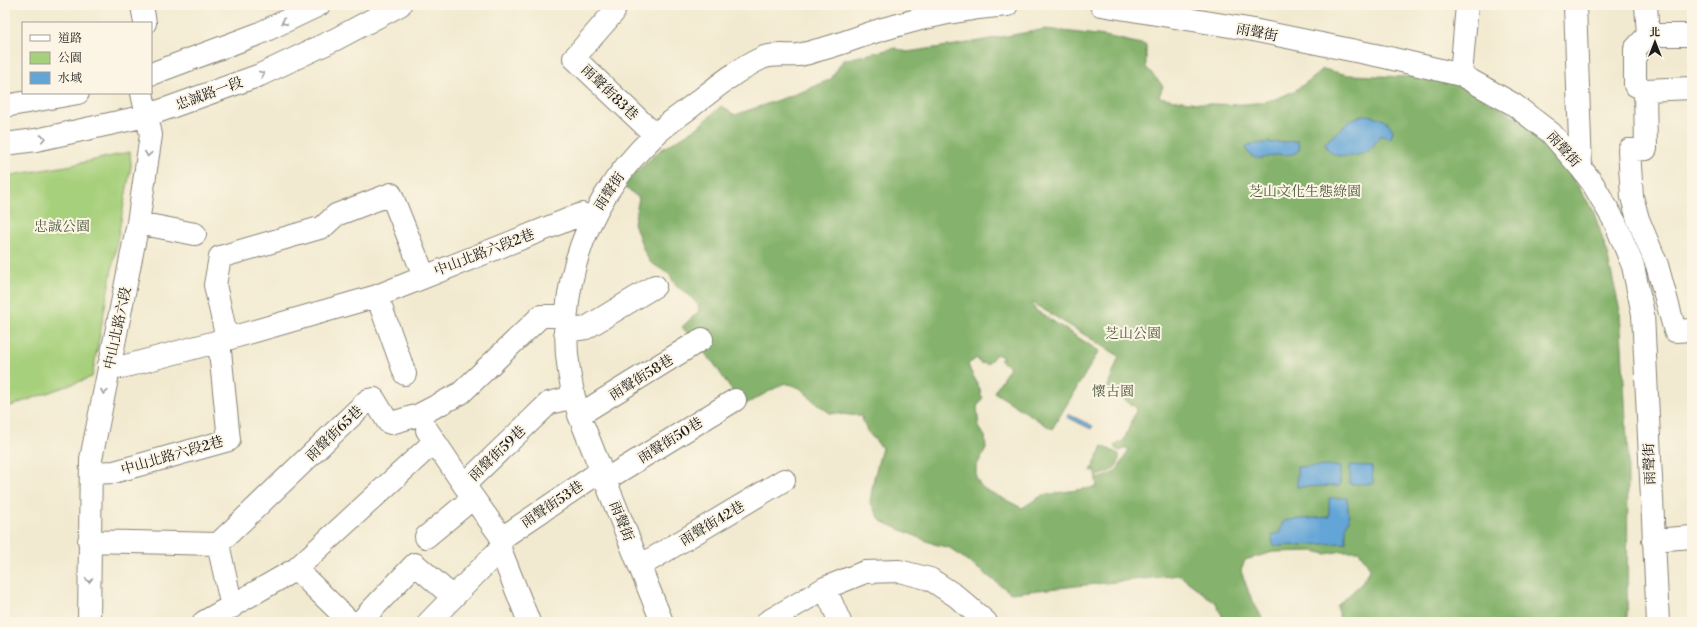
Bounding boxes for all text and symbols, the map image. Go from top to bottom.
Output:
one-way arrow [280,17,288,25]
street label: 雨聲街 [1234,20,1279,46]
legend [22,22,152,94]
north arrow [1635,22,1675,62]
text: 北 [1650,26,1661,40]
text: 道路 [58,31,82,46]
text: 公園 [58,51,82,66]
street label: 雨聲街83巷 [577,61,642,124]
one-way arrow [258,70,265,78]
text: 水域 [58,71,82,86]
street label: 忠誠路一段 [173,74,245,114]
street label: 雨聲街 [1543,128,1584,171]
one-way arrow [40,135,47,143]
one-way arrow [144,151,153,157]
street label: 雨聲街 [591,169,629,214]
park label: 芝山文化生態綠園 [1249,183,1361,201]
park label: 忠誠公園 [34,218,90,236]
street label: 中山北路六段2巷 [432,226,537,280]
street label: 中山北路六段 [100,285,136,371]
park label: 芝山公園 [1105,325,1161,343]
street label: 雨聲街58巷 [606,351,677,405]
park label: 懷古園 [1092,383,1134,401]
one-way arrow [100,389,109,395]
street label: 雨聲街65巷 [302,402,367,465]
street label: 雨聲街50巷 [635,414,706,468]
street label: 雨聲街59巷 [465,422,530,485]
street label: 中山北路六段2巷 [119,433,226,479]
street label: 雨聲街 [1640,443,1660,485]
street label: 雨聲街53巷 [518,477,587,532]
street label: 雨聲街42巷 [677,498,748,550]
street label: 雨聲街 [605,499,637,544]
one-way arrow [85,577,93,583]

